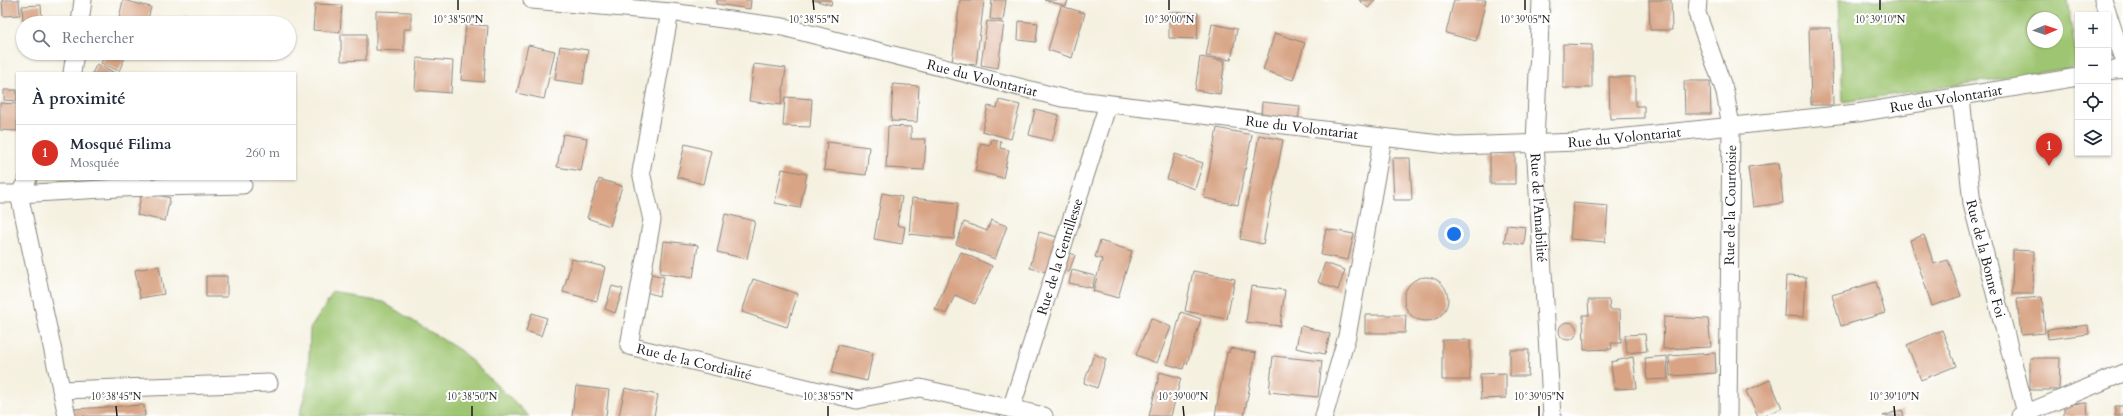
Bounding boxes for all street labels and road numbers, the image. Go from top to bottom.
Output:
street label: Rue du Volontariat [925,55,1040,101]
street label: Rue du Volontariat [1889,80,2004,118]
street label: Rue du Volontariat [1244,111,1360,144]
street label: Rue du Volontariat [1568,122,1682,152]
street label: Rue de la Courtoisie [1720,145,1741,265]
street label: Rue de l'Amabilité [1526,153,1551,263]
street label: Rue de la Gentillesse [1033,196,1087,317]
street label: Rue de la Bonne Foi [1961,198,2010,320]
street label: Rue de la Cordialité [635,339,754,385]

